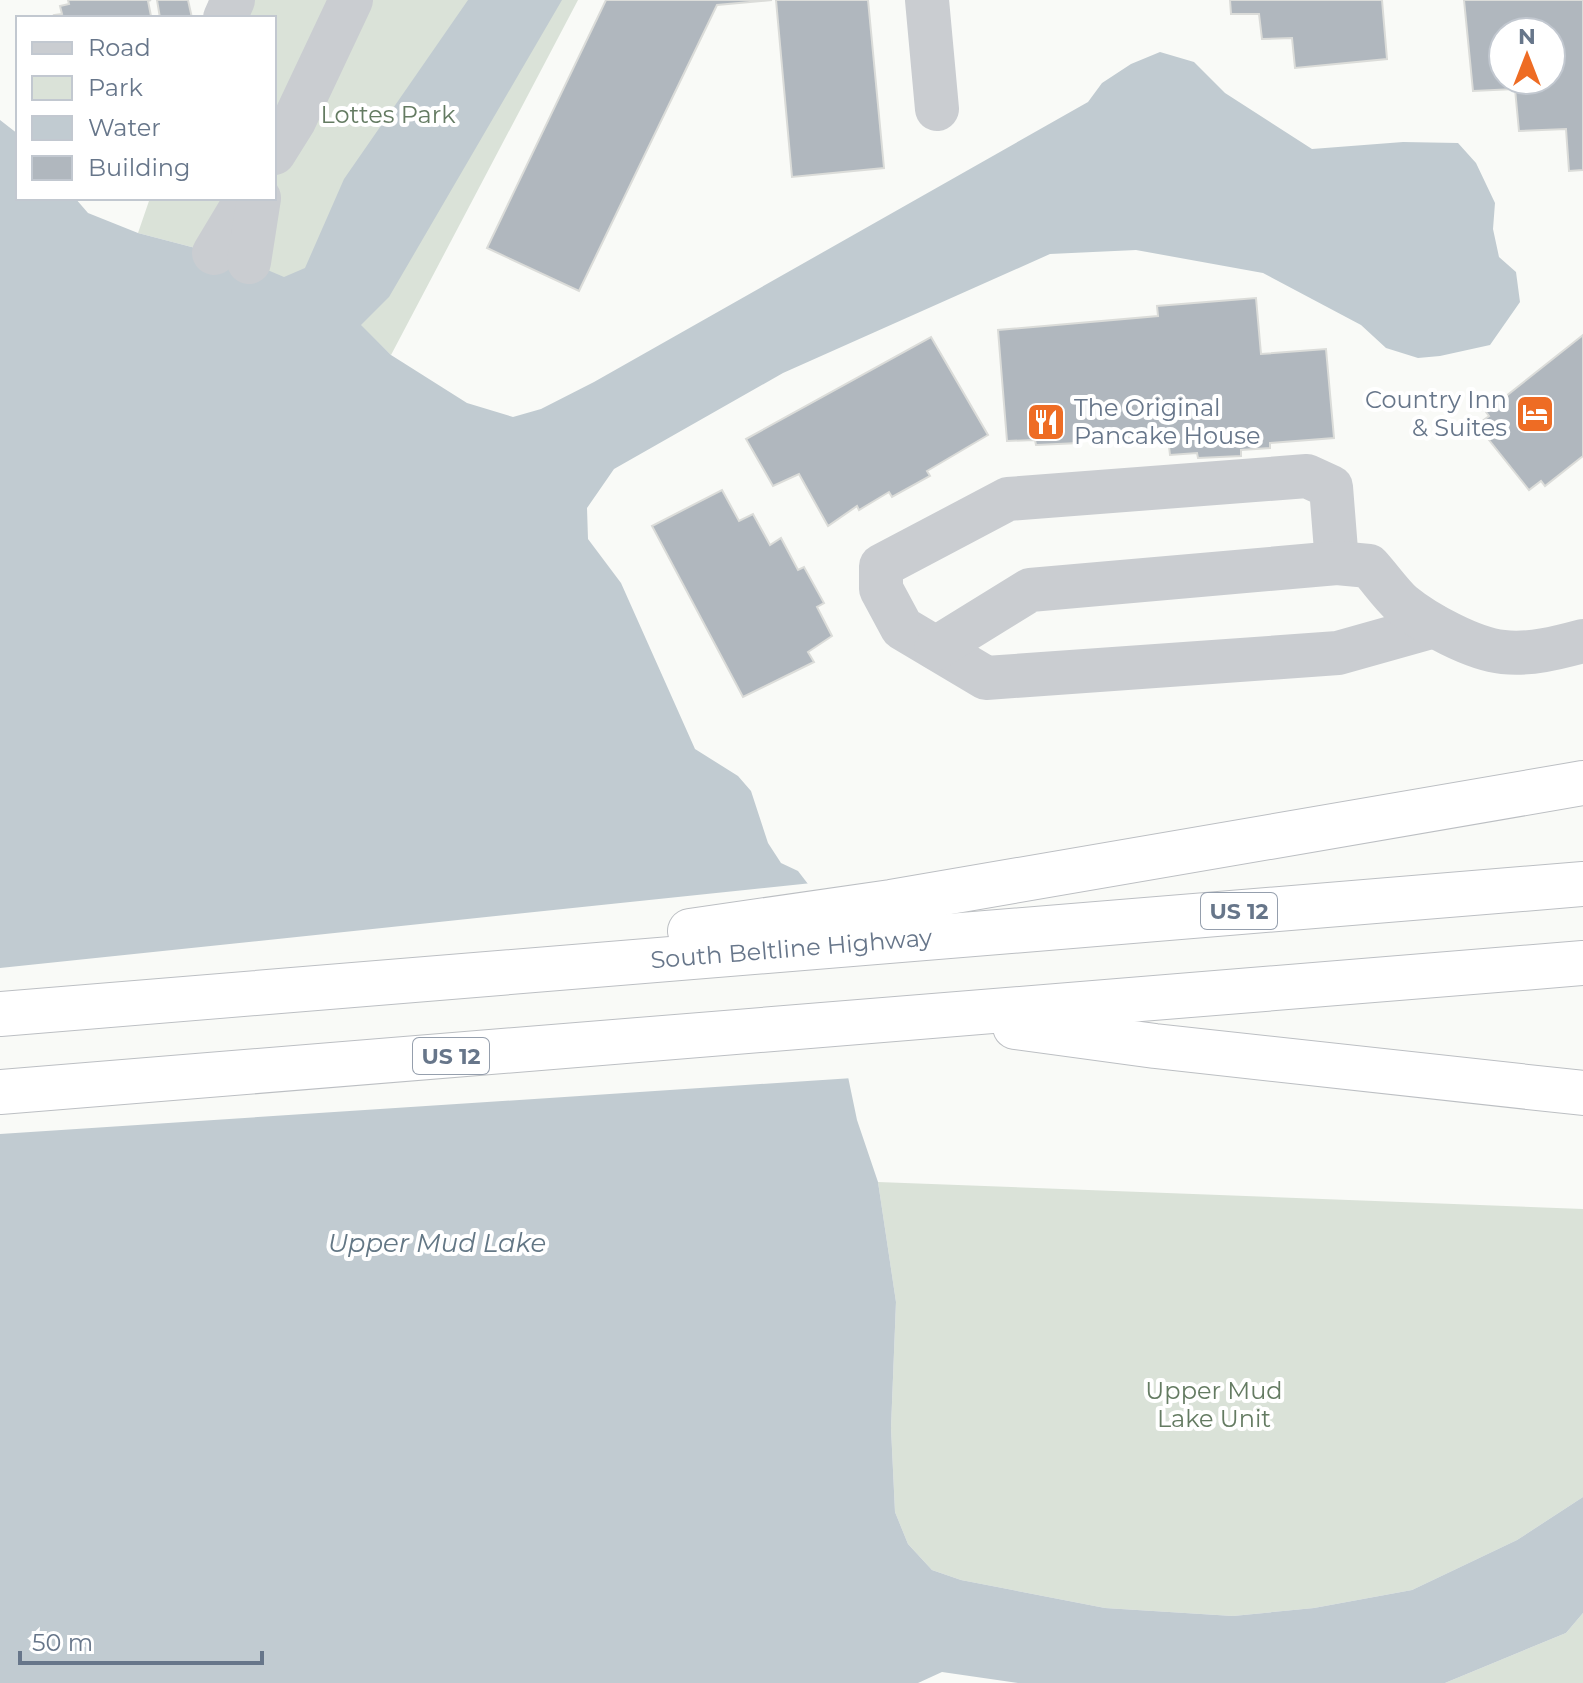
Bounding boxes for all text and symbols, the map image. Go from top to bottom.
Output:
legend [16,16,276,200]
north arrow [1487,16,1567,96]
text: N [1518,23,1536,50]
text: Road [88,33,151,62]
text: Park [88,73,143,102]
park label: Lottes Park [320,100,456,129]
text: Water [88,113,161,142]
text: Building [88,153,191,182]
place label: Country Inn & Suites [1365,385,1507,442]
place label: The Original Pancake House [1074,393,1260,450]
hotel icon: Country Inn & Suites [1514,393,1556,435]
restaurant icon: The Original Pancake House [1025,401,1067,443]
road number: US 12 [1201,893,1277,929]
street label: South Beltline Highway [649,922,933,975]
road number: US 12 [413,1038,489,1074]
water label: Upper Mud Lake [328,1227,546,1259]
park label: Upper Mud Lake Unit [1145,1376,1283,1433]
scale bar [20,1615,262,1665]
text: 50 m [32,1628,93,1657]

